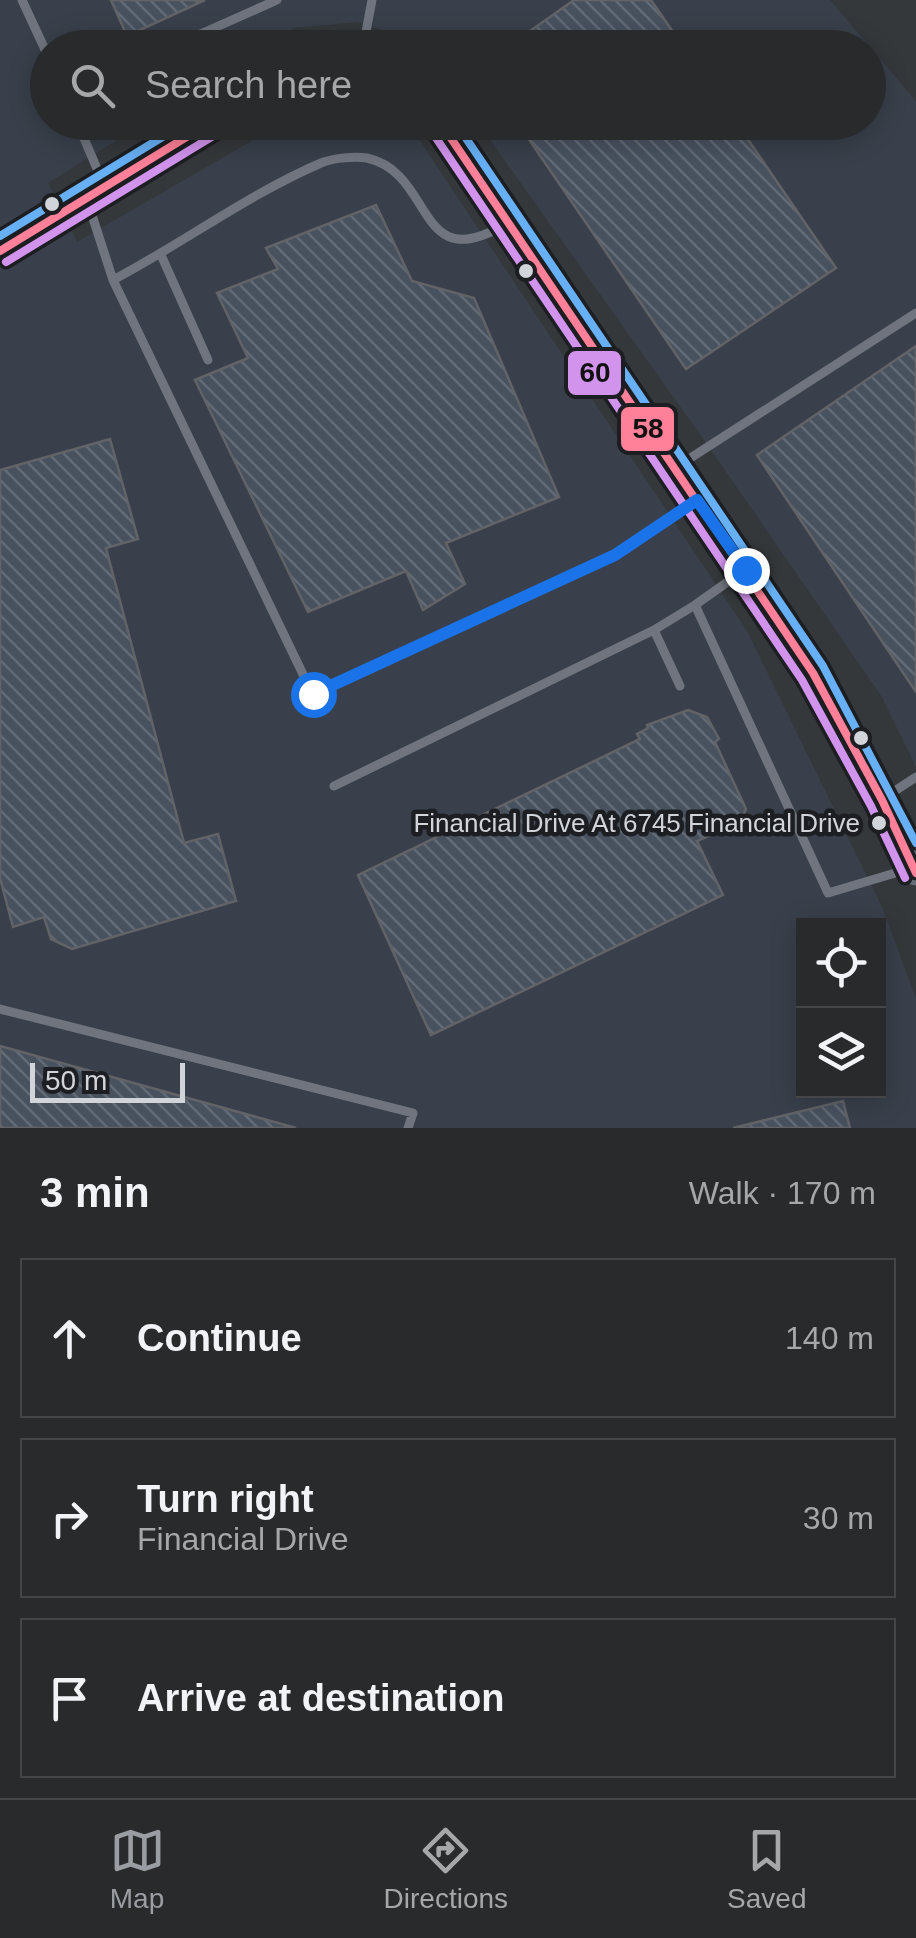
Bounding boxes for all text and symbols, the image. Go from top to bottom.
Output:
search box [30,30,886,140]
icon: search [65,58,120,113]
text: Search here [145,64,352,106]
unlabelled marker [42,194,62,214]
unlabelled marker [516,261,536,281]
line badge: 60 [566,349,623,397]
text: 60 [579,357,611,388]
line badge: 58 [619,405,676,453]
text: 58 [632,413,664,444]
route end [724,548,770,594]
route start [291,672,337,718]
unlabelled marker [851,728,871,748]
place label: Financial Drive At 6745 Financial Drive [413,808,860,838]
marker: Financial Drive At 6745 Financial Drive [869,813,889,833]
map controls [796,918,886,1098]
button: locate [796,918,886,1008]
button: layers [796,1008,886,1098]
scale bar [30,1058,185,1102]
text: 50 m [45,1065,107,1096]
text: 3 min [40,1169,150,1216]
text: Walk · 170 m [689,1175,876,1211]
icon: ahead [42,1311,97,1366]
text: Continue [137,1317,302,1359]
text: 140 m [785,1320,874,1356]
text: Turn right [137,1478,314,1520]
icon: right [42,1491,97,1546]
text: 30 m [803,1500,874,1536]
text: Financial Drive [137,1521,349,1557]
icon: arrive [42,1671,97,1726]
text: Arrive at destination [137,1677,504,1719]
tab: Map [110,1823,165,1915]
tab: Directions [384,1823,508,1915]
tab: Saved [727,1823,806,1915]

